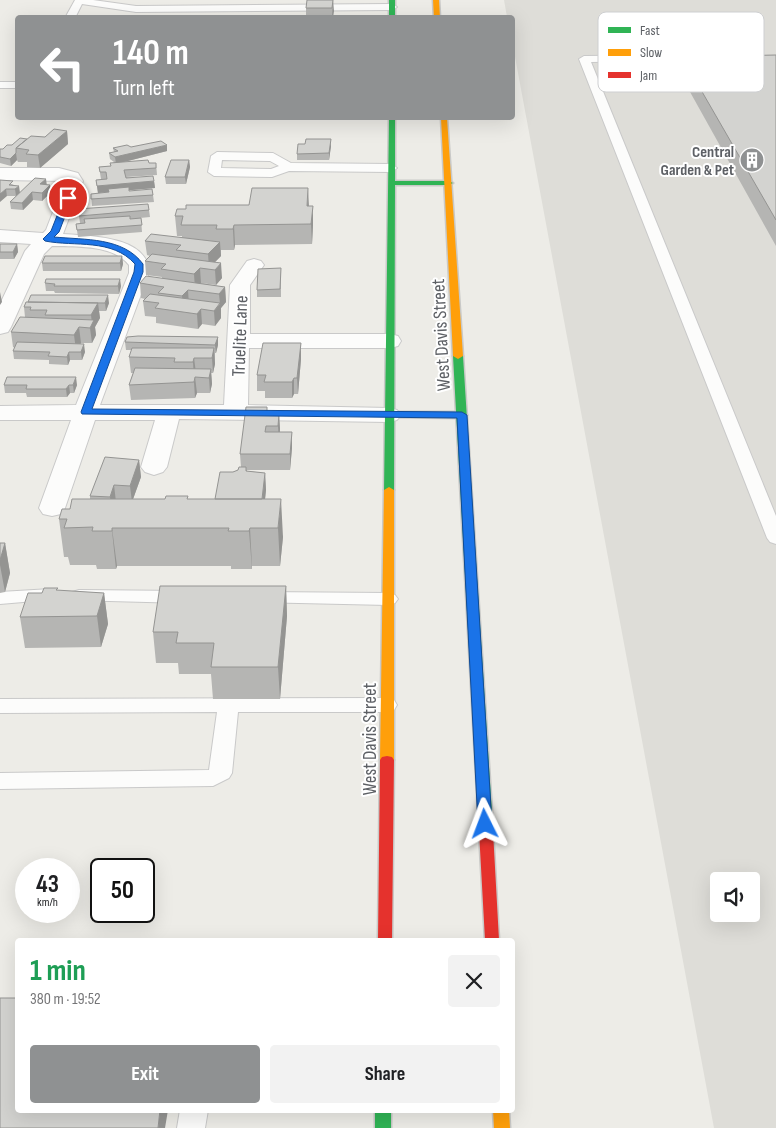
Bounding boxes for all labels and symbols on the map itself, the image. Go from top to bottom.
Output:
legend [598,12,764,92]
text: Fast [640,22,660,39]
text: Slow [640,44,662,61]
text: Jam [639,67,657,84]
place label: Central Garden & Pet [661,143,734,180]
building icon: Central Garden & Pet [739,147,765,173]
pin [47,177,89,219]
street label: West Davis Street [427,278,456,392]
street label: Truelite Lane [228,295,253,377]
street label: West Davis Street [359,683,382,795]
position arrow [458,797,510,849]
speed limit sign: 50 [90,858,155,923]

